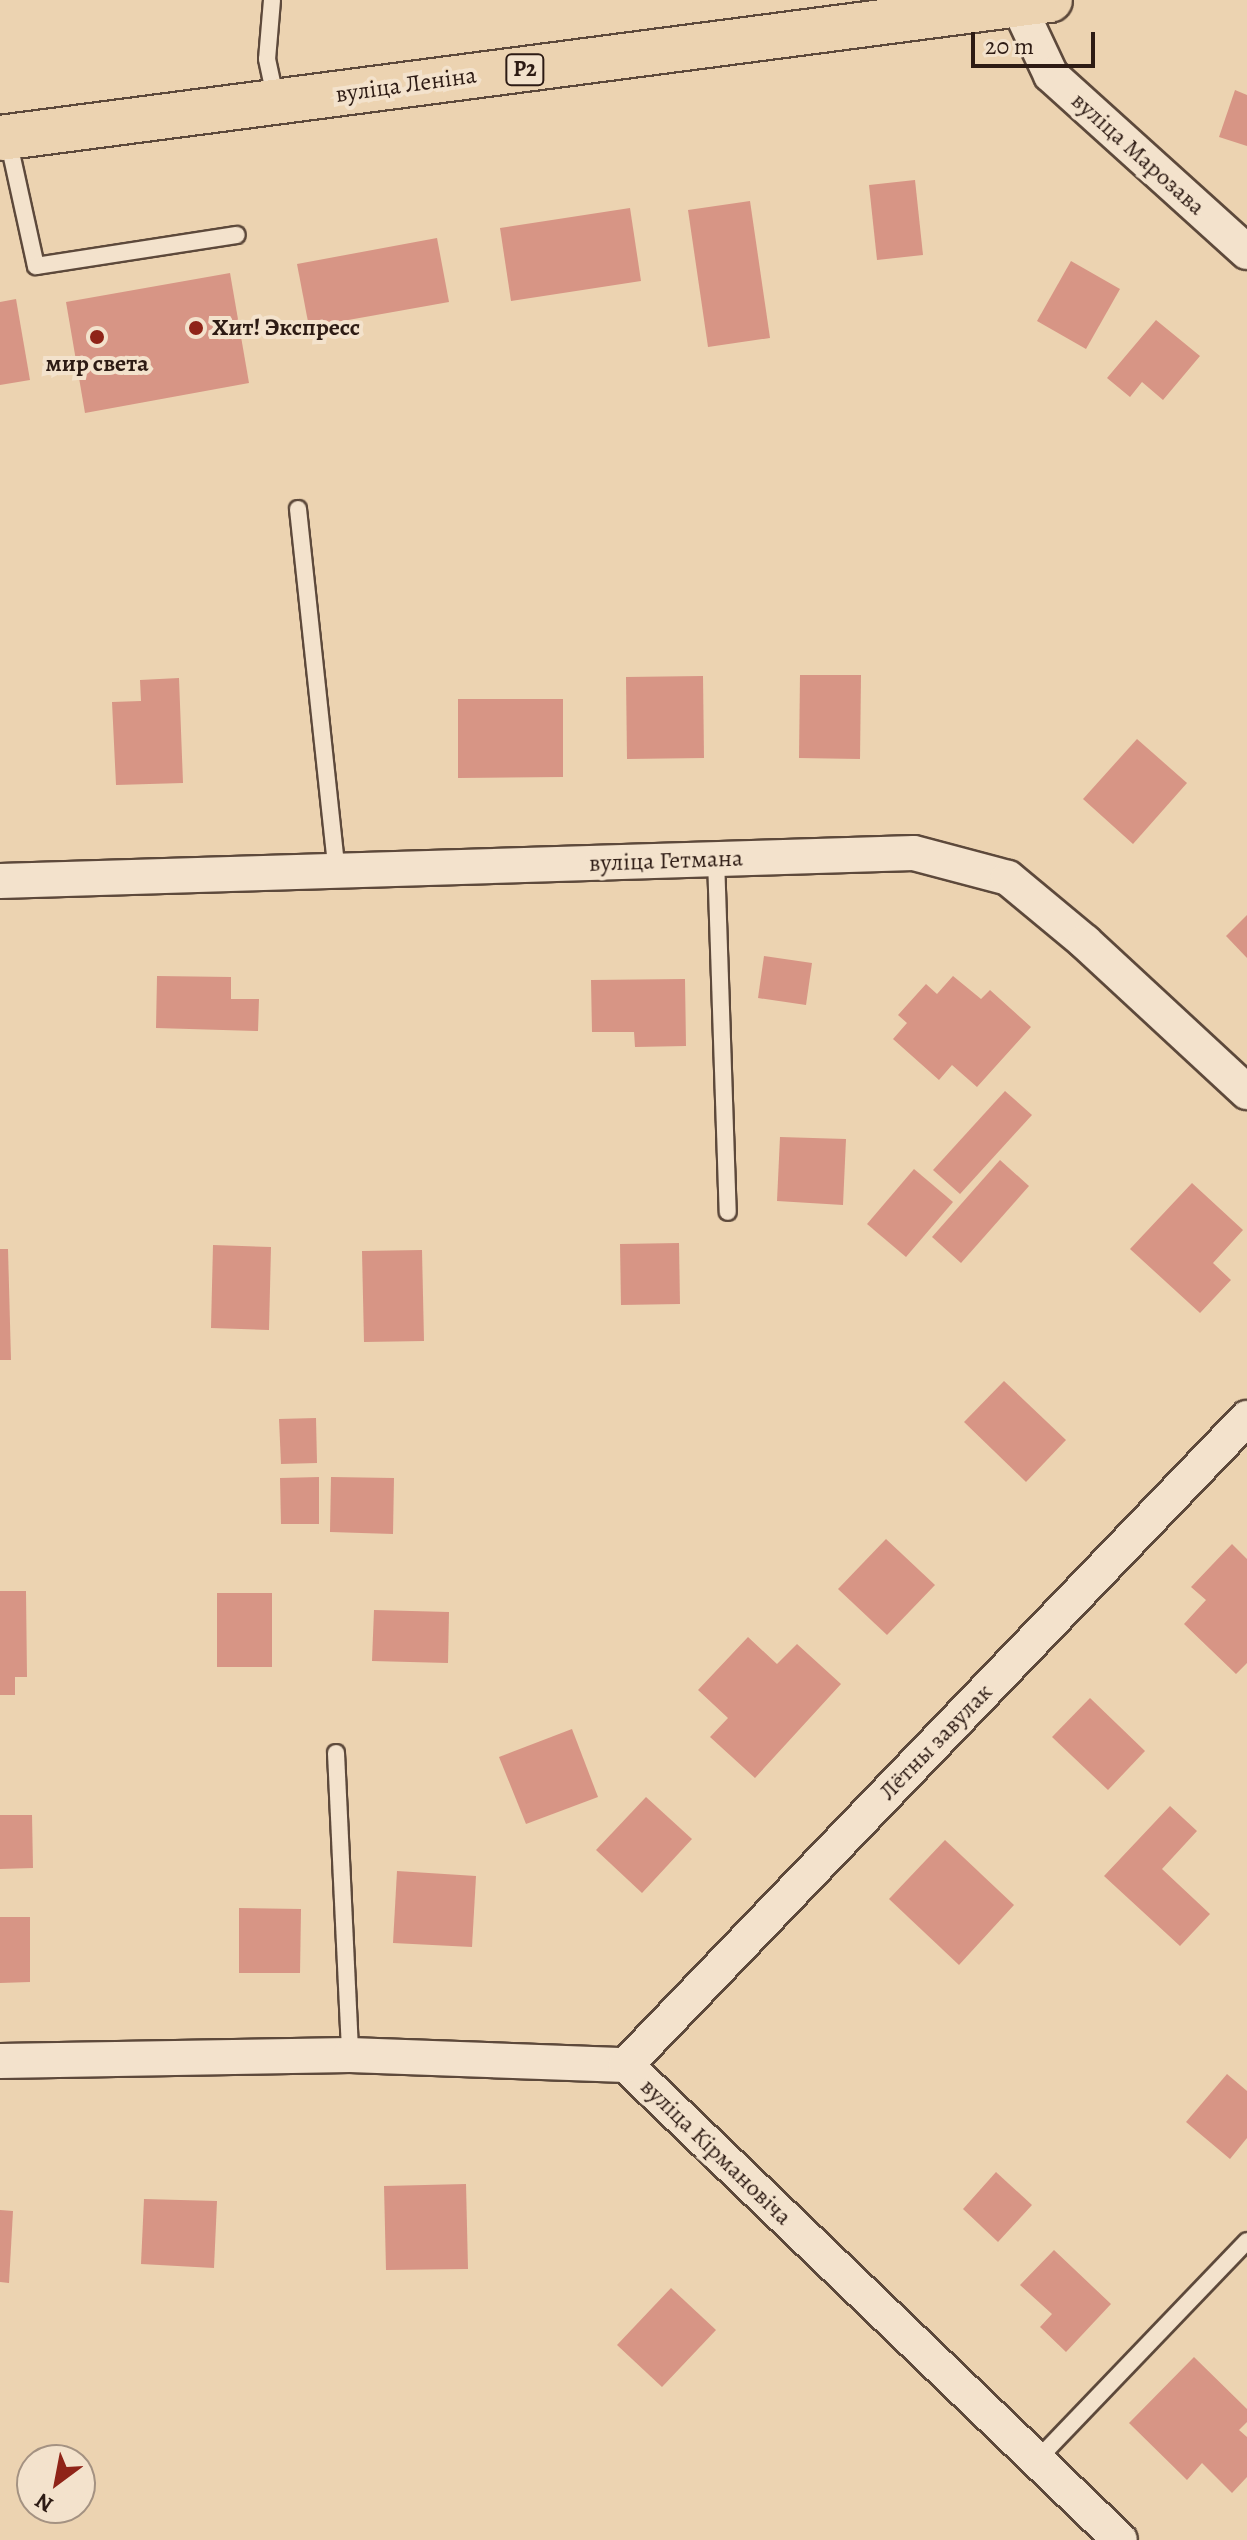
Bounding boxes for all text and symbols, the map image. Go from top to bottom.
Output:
scale bar [975,16,1099,66]
text: 20 m [985,30,1034,62]
road number: Р2 [505,52,545,88]
street label: вуліца Леніна [334,61,478,109]
street label: вуліца Марозава [1065,86,1211,222]
place label: Хит! Экспресс [212,314,360,342]
marker: Хит! Экспресс [187,319,205,337]
marker: мир света [88,328,106,346]
place label: мир света [45,350,149,378]
street label: вуліца Гетмана [589,844,743,878]
street label: Лётны завулак [873,1678,999,1806]
street label: вуліца Кірмановіча [634,2073,798,2231]
north arrow [16,2444,96,2524]
text: N [30,2486,59,2520]

